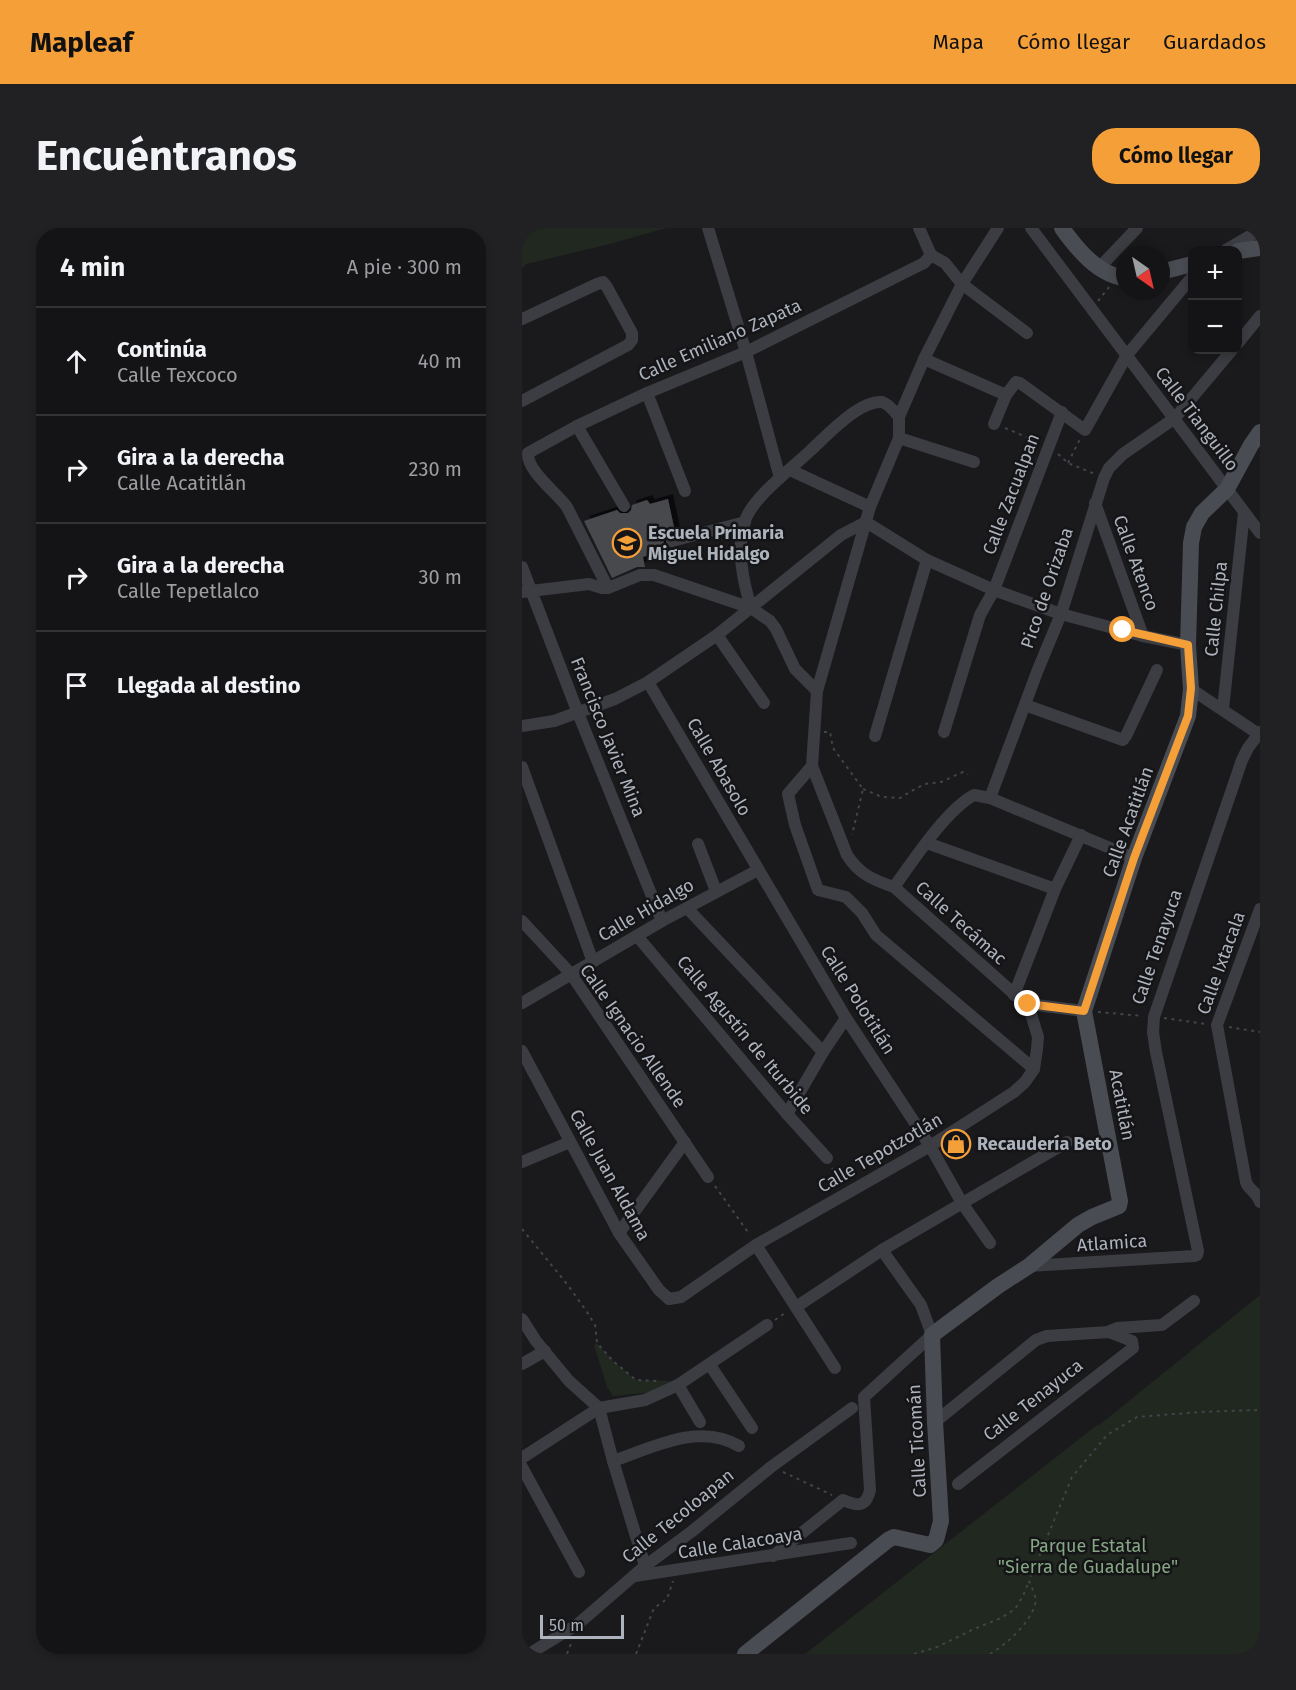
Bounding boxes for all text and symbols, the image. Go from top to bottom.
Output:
text: Mapleaf [30,26,133,59]
text: Mapa [932,29,984,55]
text: Cómo llegar [1017,29,1130,55]
text: Guardados [1163,29,1266,55]
button: Cómo llegar [1092,128,1260,184]
text: Encuéntranos [36,131,297,181]
north arrow [1116,246,1170,300]
map controls [1188,246,1242,354]
button: + [1188,246,1242,300]
text: 4 min [60,252,125,283]
text: A pie · 300 m [347,255,462,279]
street label: Calle Emiliano Zapata [635,294,805,386]
button: − [1188,300,1242,354]
text: Continúa [117,336,207,363]
icon: ahead [60,345,93,378]
text: 40 m [418,349,462,373]
street label: Calle Tianguillo [1151,362,1243,476]
text: Calle Texcoco [117,363,238,387]
street label: Calle Zacualpan [978,430,1044,558]
text: Gira a la derecha [117,444,285,471]
icon: right [60,453,93,486]
text: 230 m [409,457,462,481]
text: Calle Acatitlán [117,471,246,495]
street label: Calle Atenco [1109,512,1163,614]
place label: Escuela Primaria Miguel Hidalgo [648,522,784,565]
street label: Pico de Orizaba [1016,525,1078,651]
school or university icon: Escuela Primaria Miguel Hidalgo [611,527,643,559]
text: Gira a la derecha [117,552,285,579]
street label: Calle Chilpa [1200,560,1232,658]
icon: right [60,561,93,594]
text: 30 m [418,565,462,589]
text: Calle Tepetlalco [117,579,259,603]
route start [1109,616,1135,642]
street label: Francisco Javier Mina [566,654,650,820]
icon: arrive [60,669,93,702]
text: Llegada al destino [117,672,301,699]
street label: Calle Abasolo [682,714,756,820]
street label: Calle Acatitlán [1098,764,1158,880]
street label: Calle Hidalgo [594,874,698,946]
street label: Calle Tecámac [911,876,1011,970]
street label: Calle Tenayuca [1127,887,1187,1007]
street label: Calle Ixtacala [1192,909,1250,1017]
street label: Calle Polotitlán [816,942,900,1058]
street label: Calle Agustín de Iturbide [672,951,818,1119]
street label: Calle Ignacio Allende [575,960,691,1112]
route end [1014,990,1040,1016]
street label: Acatitlán [1104,1068,1140,1142]
street label: Calle Juan Aldama [565,1105,655,1245]
street label: Calle Tepotzotlán [814,1108,946,1198]
shop icon: Recaudería Beto [940,1128,972,1160]
place label: Recaudería Beto [977,1133,1112,1155]
street label: Atlamica [1076,1230,1148,1256]
street label: Calle Tenayuca [979,1354,1087,1446]
street label: Calle Ticomán [903,1384,931,1498]
street label: Calle Tecoloapan [618,1464,738,1568]
street label: Calle Calacoaya [676,1522,804,1564]
park label: Parque Estatal "Sierra de Guadalupe" [998,1535,1178,1578]
scale bar [540,1612,624,1640]
text: 50 m [549,1616,584,1635]

